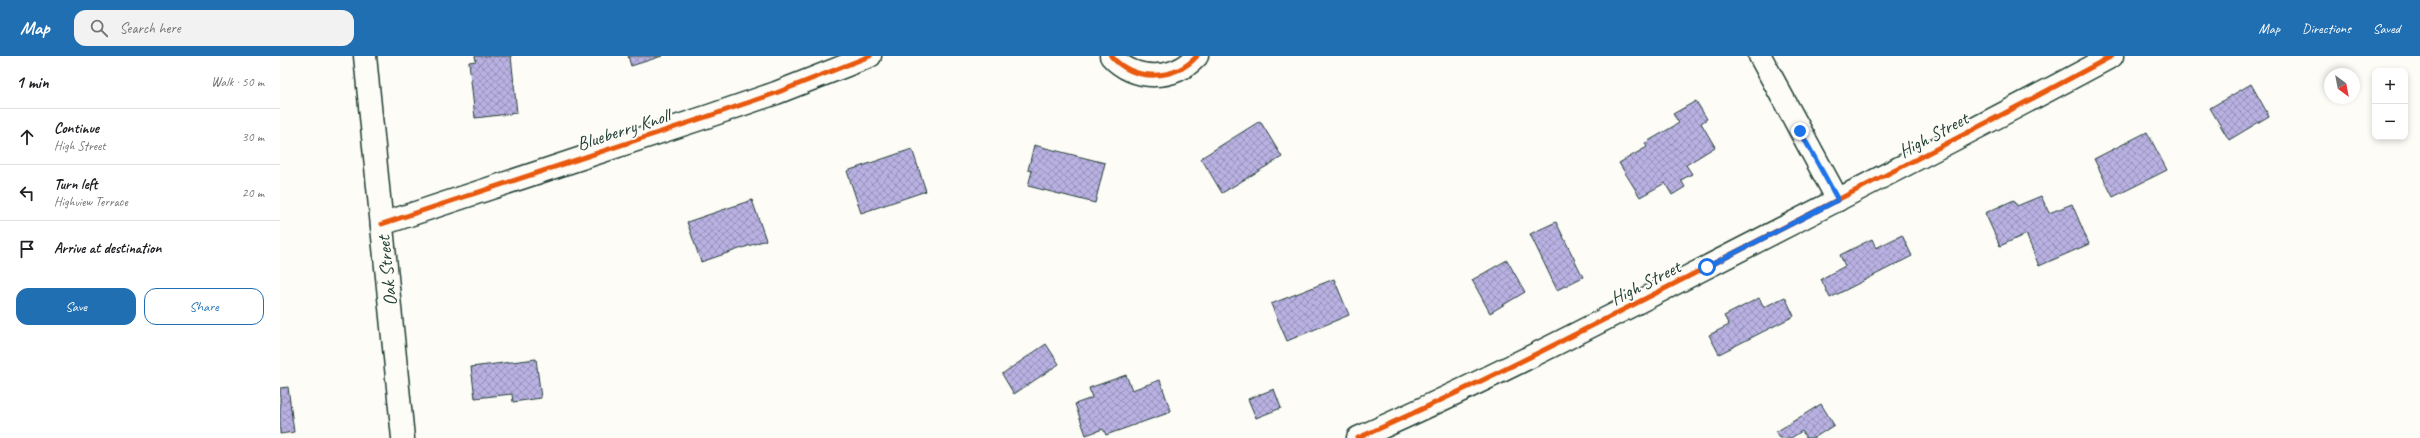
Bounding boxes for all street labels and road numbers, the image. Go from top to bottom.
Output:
street label: Blueberry Knoll [574,102,676,156]
street label: High Street [1895,106,1974,163]
street label: Oak Street [371,233,403,307]
street label: High Street [1606,254,1686,311]

